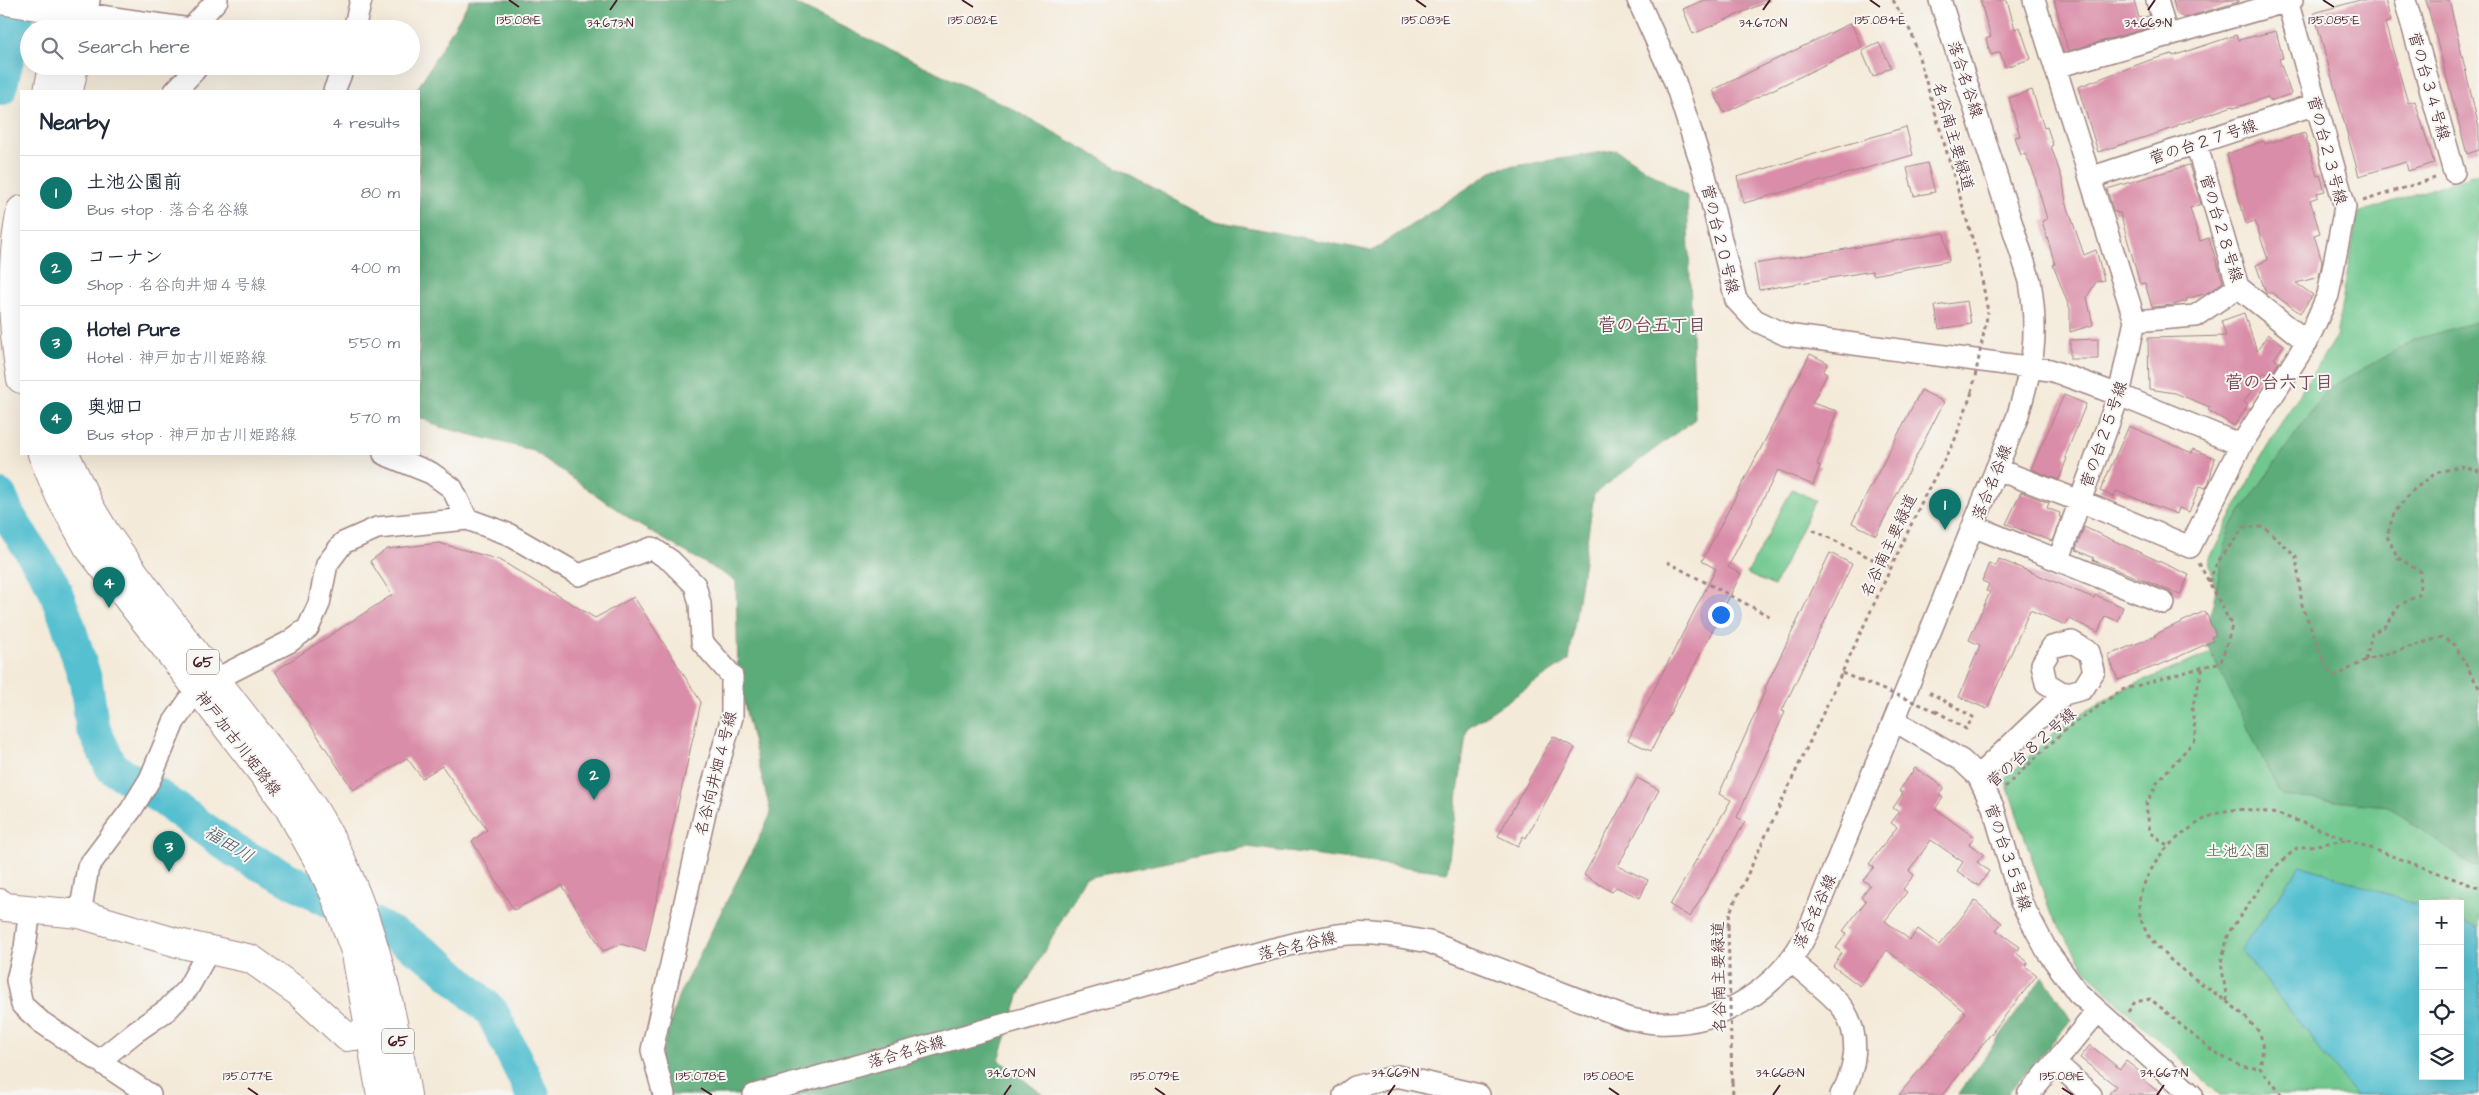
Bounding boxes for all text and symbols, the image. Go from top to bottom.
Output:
text: 135.081°E [497,12,541,29]
text: 135.082°E [948,12,998,29]
text: 135.083°E [1401,12,1451,29]
text: 135.084°E [1854,12,1906,29]
text: 135.085°E [2308,12,2360,29]
text: 34.673°N [586,15,634,32]
text: 34.670°N [1739,15,1788,32]
text: 34.669°N [2124,15,2172,32]
search box [20,20,420,75]
street label: 菅の台３４号線 [2403,29,2455,143]
icon: search [38,34,66,62]
text: Search here [78,34,190,61]
street label: 落合名谷線 [1942,38,1988,121]
street label: 名谷南主要緑道 [1927,79,1979,193]
street label: 菅の台２３号線 [2302,93,2352,207]
text: Nearby [40,108,110,137]
text: 4 results [332,112,400,134]
street label: 菅の台２７号線 [2147,114,2260,170]
text: 土池公園前 [87,169,182,196]
street label: 菅の台２８号線 [2194,172,2248,285]
text: 1 [55,182,57,204]
text: 80 m [361,182,400,204]
street label: 菅の台２０号線 [1696,182,1744,296]
text: Bus stop · 落合名谷線 [87,199,248,221]
text: コーナン [87,244,163,271]
text: 2 [51,257,61,279]
text: 400 m [350,257,400,279]
text: Shop · 名谷向井畑４号線 [87,274,266,296]
district label: 菅の台五丁目 [1598,313,1706,338]
text: Hotel Pure [87,317,180,344]
text: 3 [52,332,60,354]
text: 550 m [348,332,400,354]
text: Hotel · 神戸加古川姫路線 [87,347,266,369]
district label: 菅の台六丁目 [2225,370,2333,395]
street label: 菅の台２５号線 [2075,378,2133,491]
text: 奥畑口 [87,394,144,421]
text: 4 [51,407,61,429]
text: 570 m [350,407,400,429]
text: Bus stop · 神戸加古川姫路線 [87,424,296,446]
street label: 落合名谷線 [1967,441,2017,524]
pin: 1 [1929,489,1961,530]
street label: 名谷南主要緑道 [1855,490,1923,601]
pin: 4 [93,567,125,608]
your location [1708,602,1734,628]
road number: 65 [187,650,219,674]
street label: 神戸加古川姫路線 [190,686,286,801]
street label: 菅の台８２号線 [1982,703,2081,793]
street label: 名谷向井畑４号線 [690,708,742,838]
pin: 2 [578,759,610,800]
street label: 菅の台３５号線 [1979,801,2037,914]
water label: 福田川 [199,820,258,869]
pin: 3 [153,831,185,872]
park label: 土池公園 [2206,840,2270,862]
street label: 落合名谷線 [1788,871,1842,952]
map controls [2419,900,2464,1080]
button: + [2419,900,2464,945]
street label: 名谷南主要緑道 [1707,921,1731,1033]
street label: 落合名谷線 [1256,926,1339,966]
button: − [2419,945,2464,990]
button: locate [2419,990,2464,1035]
road number: 65 [382,1028,414,1054]
street label: 落合名谷線 [865,1030,948,1074]
button: layers [2419,1035,2464,1080]
text: 34.670°N [987,1065,1036,1082]
text: 34.669°N [1371,1065,1419,1082]
text: 34.668°N [1756,1065,1805,1082]
text: 34.667°N [2140,1065,2189,1082]
text: 135.077°E [223,1068,273,1085]
text: 135.078°E [676,1068,726,1085]
text: 135.079°E [1130,1068,1180,1085]
text: 135.080°E [1584,1068,1634,1085]
text: 135.081°E [2040,1068,2084,1085]

